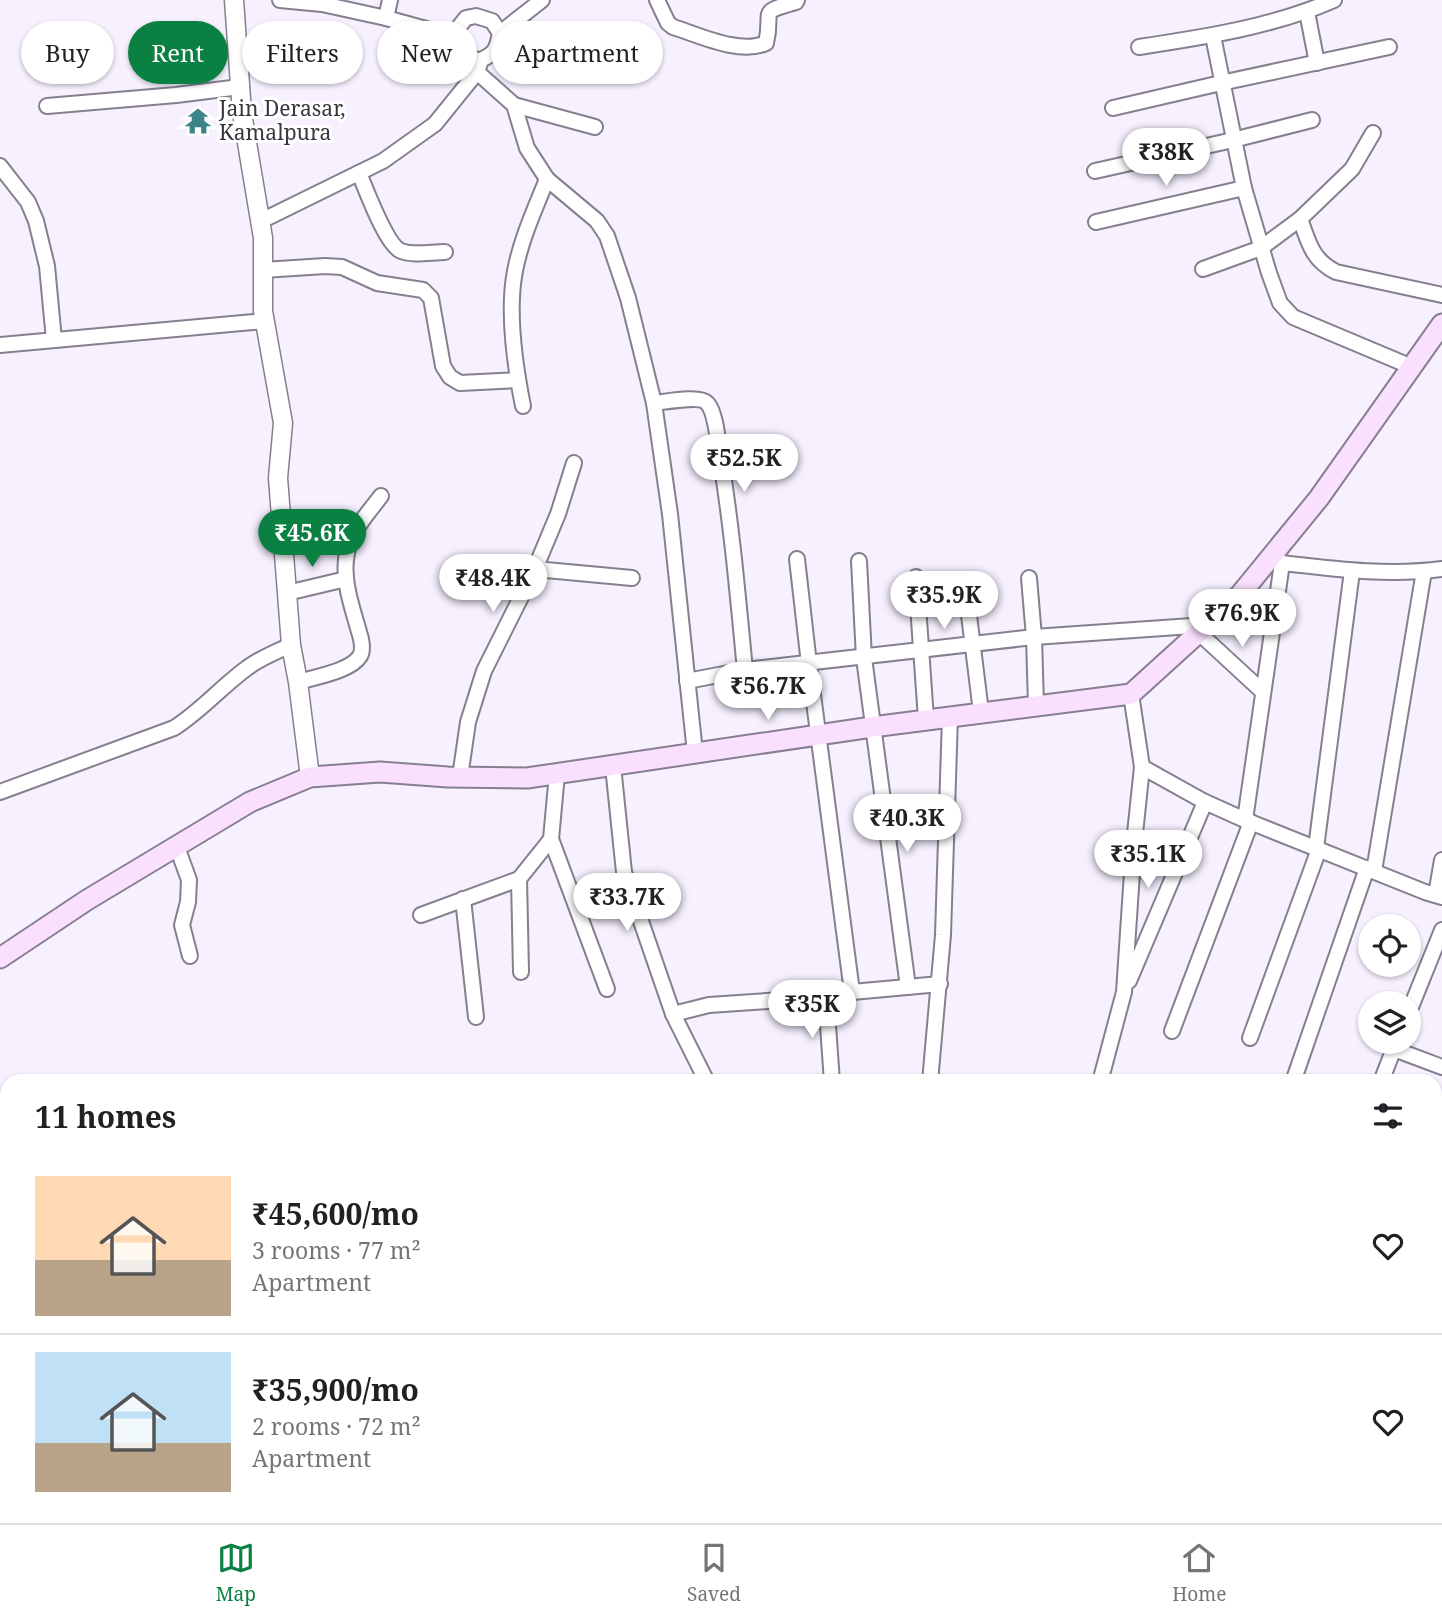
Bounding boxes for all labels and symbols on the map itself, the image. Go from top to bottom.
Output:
place label: Jain Derasar, Kamalpura [218,94,346,146]
temple icon: Jain Derasar, Kamalpura [183,106,213,136]
pin: ₹38K [1125,128,1207,188]
pin: ₹52.5K [687,434,801,494]
pin: ₹45.6K [255,510,369,569]
pin: ₹48.4K [436,554,550,614]
pin: ₹35.9K [887,572,1001,631]
pin: ₹76.9K [1185,590,1299,649]
pin: ₹56.7K [711,662,825,722]
pin: ₹40.3K [850,794,964,854]
pin: ₹35.1K [1091,830,1205,890]
pin: ₹33.7K [570,874,684,933]
pin: ₹35K [771,981,853,1040]

